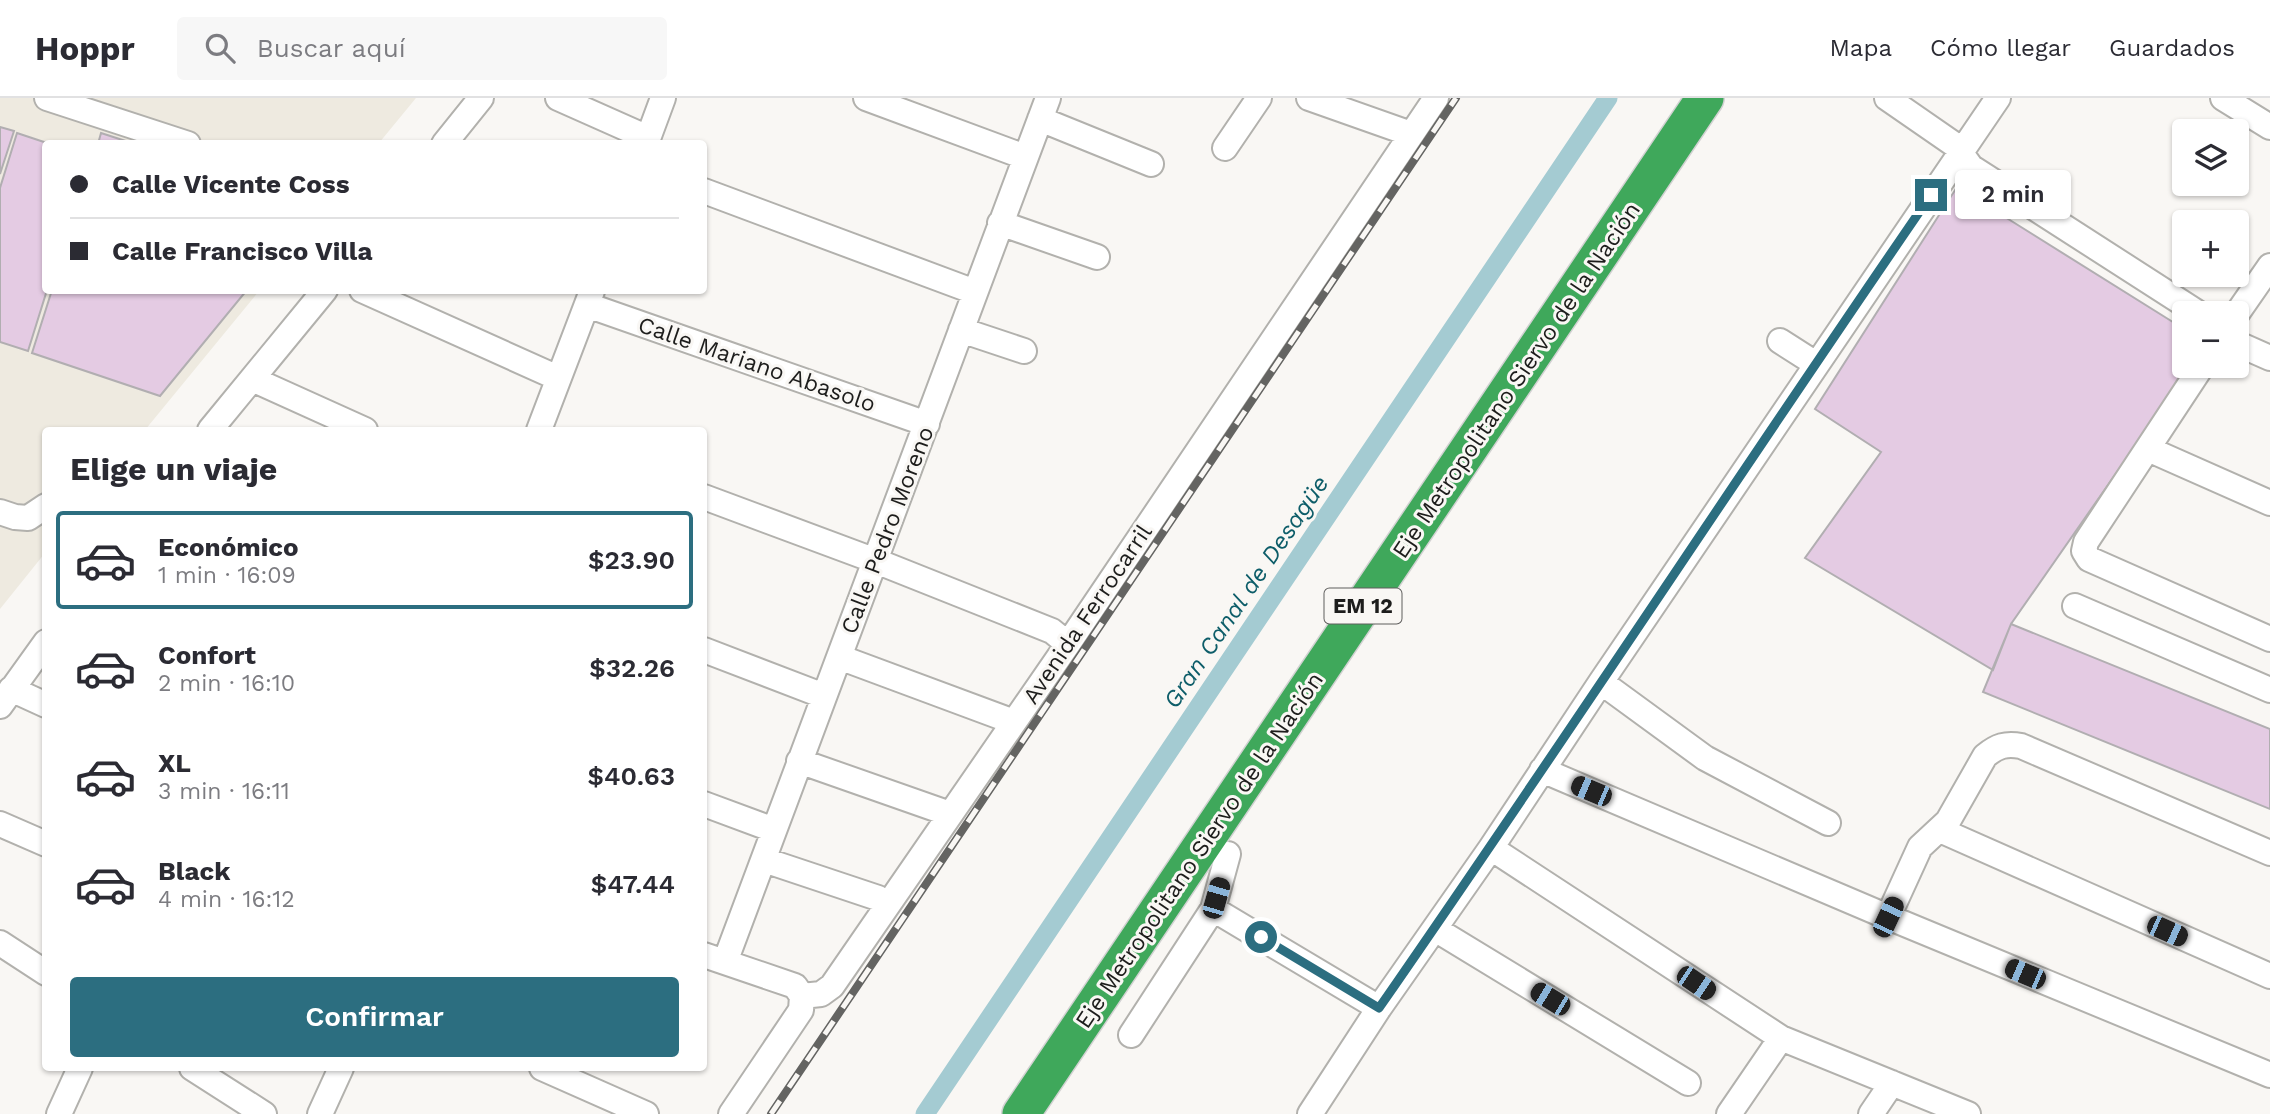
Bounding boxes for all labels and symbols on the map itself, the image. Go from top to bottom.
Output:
callout: 2 min [1955,170,2071,220]
route end [1915,179,1947,211]
street label: Eje Metropolitano Siervo de la Nación [1387,197,1646,563]
street label: Calle Mariano Abasolo [635,311,879,418]
street label: Calle Pedro Moreno [835,423,939,638]
water label: Gran Canal de Desagüe [1158,470,1334,714]
street label: Avenida Ferrocarril [1017,519,1158,709]
road number: EM 12 [1324,588,1402,624]
street label: Eje Metropolitano Siervo de la Nación [1070,667,1329,1033]
car [1568,773,1615,809]
car [1201,875,1232,921]
car [1870,894,1907,940]
car [2144,913,2191,949]
route start [1245,921,1277,953]
car [2002,956,2049,992]
car [1673,963,1720,1003]
car [1527,979,1574,1019]

